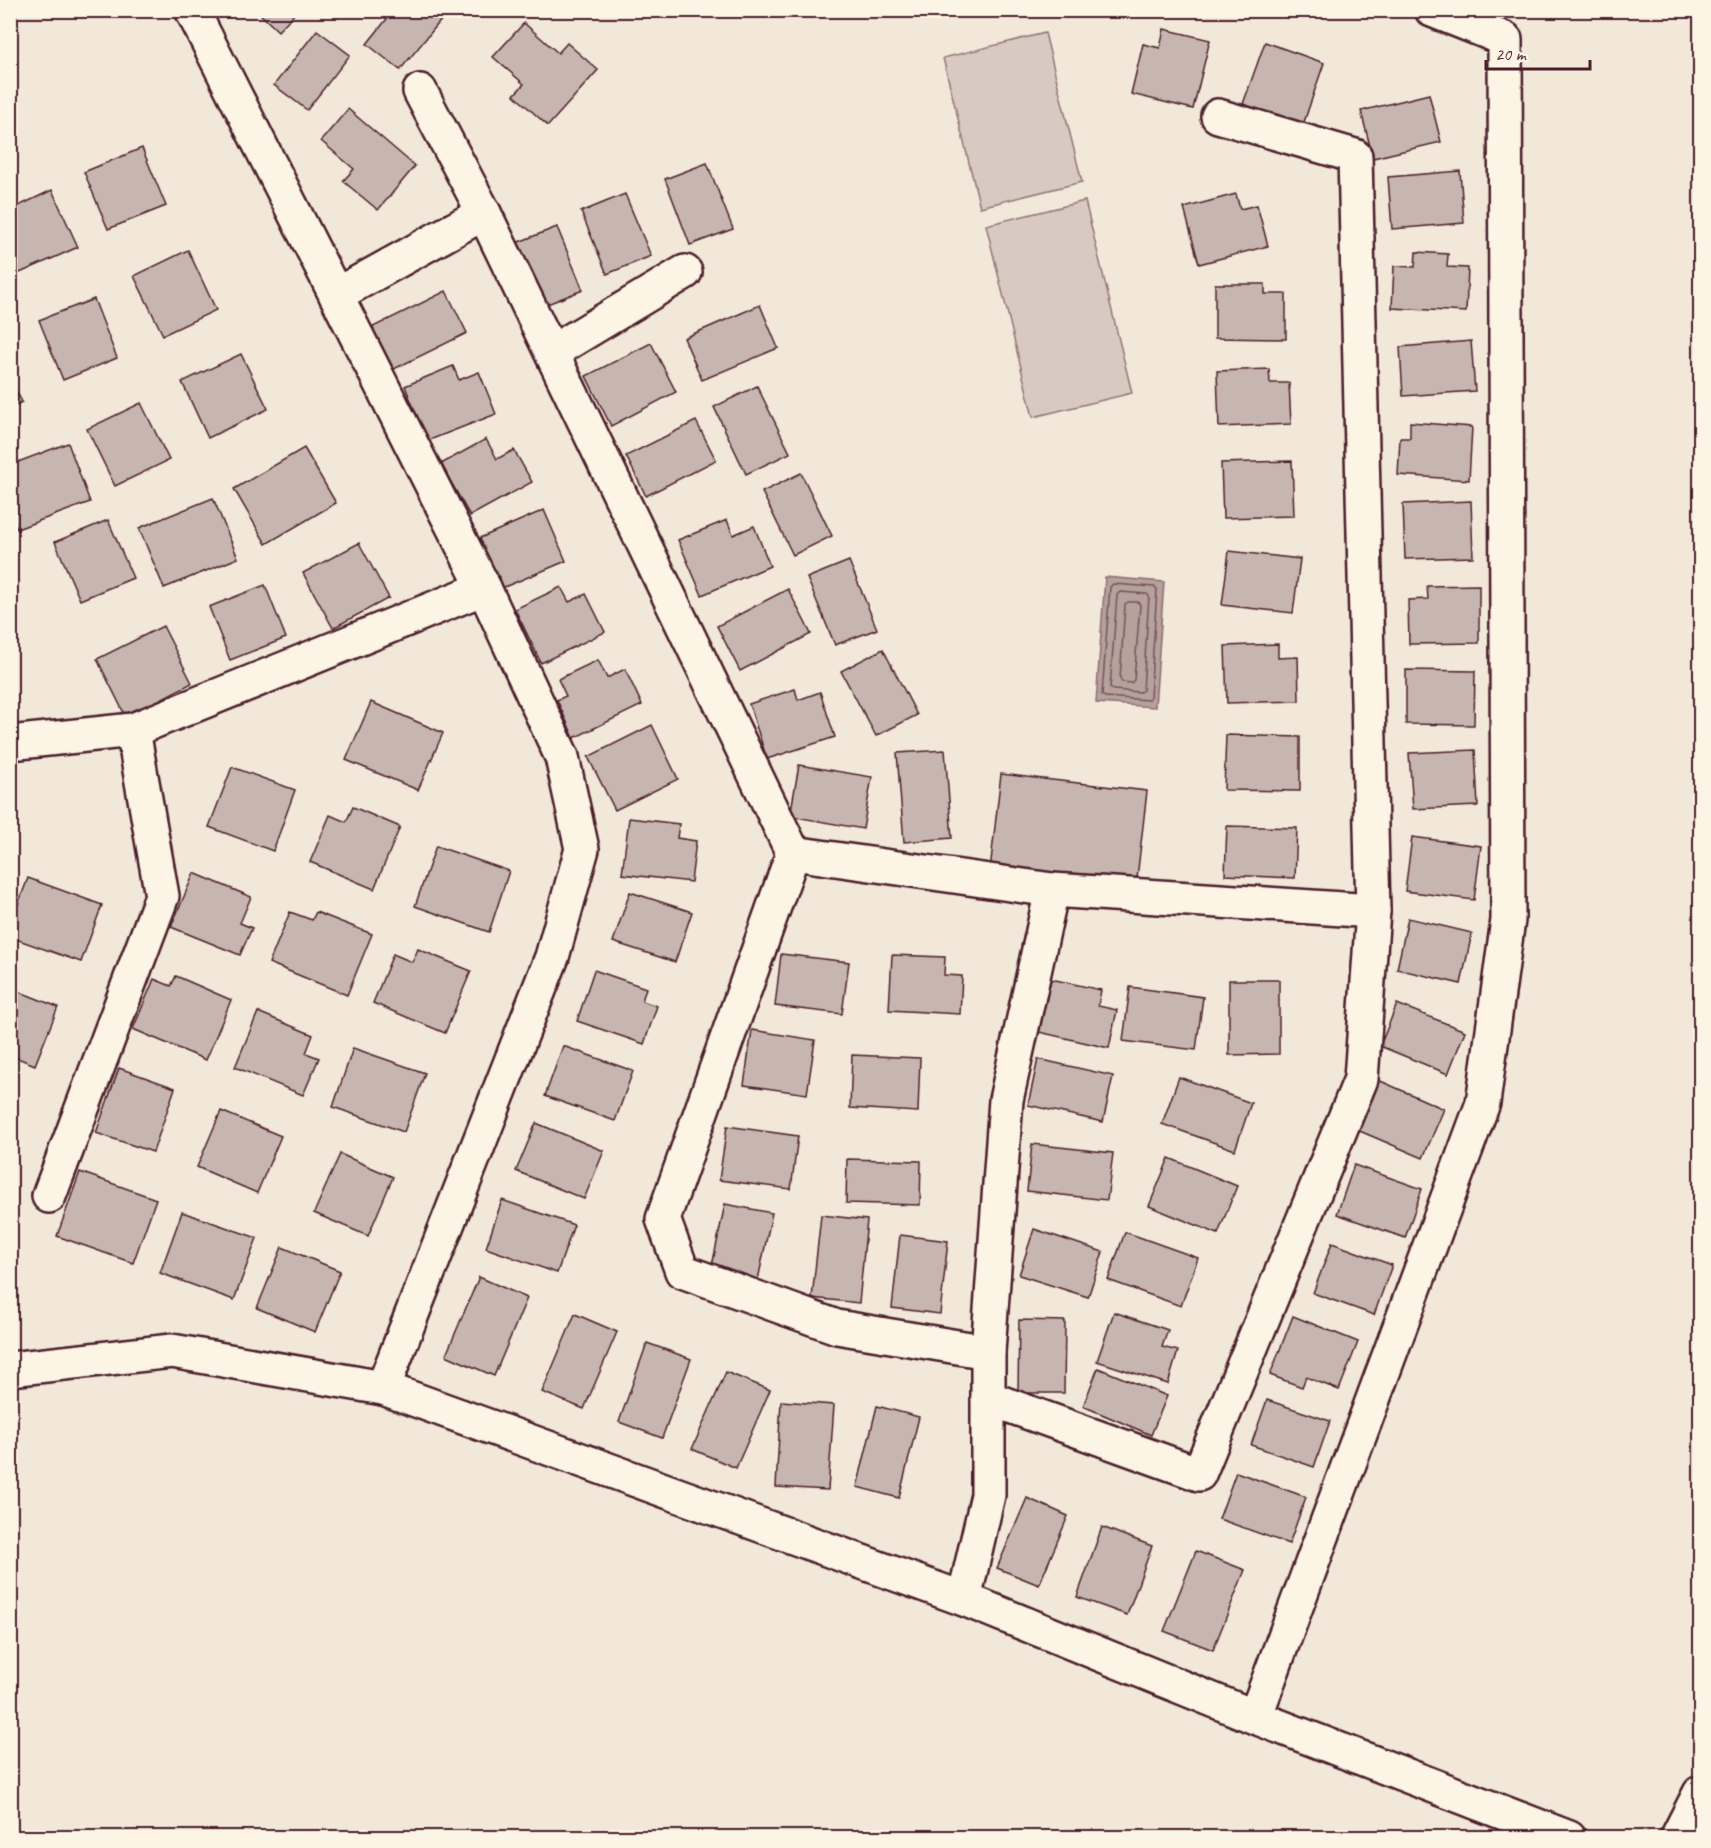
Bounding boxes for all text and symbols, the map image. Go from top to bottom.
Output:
scale bar [1486,33,1590,71]
text: 20 m [1495,43,1528,65]

